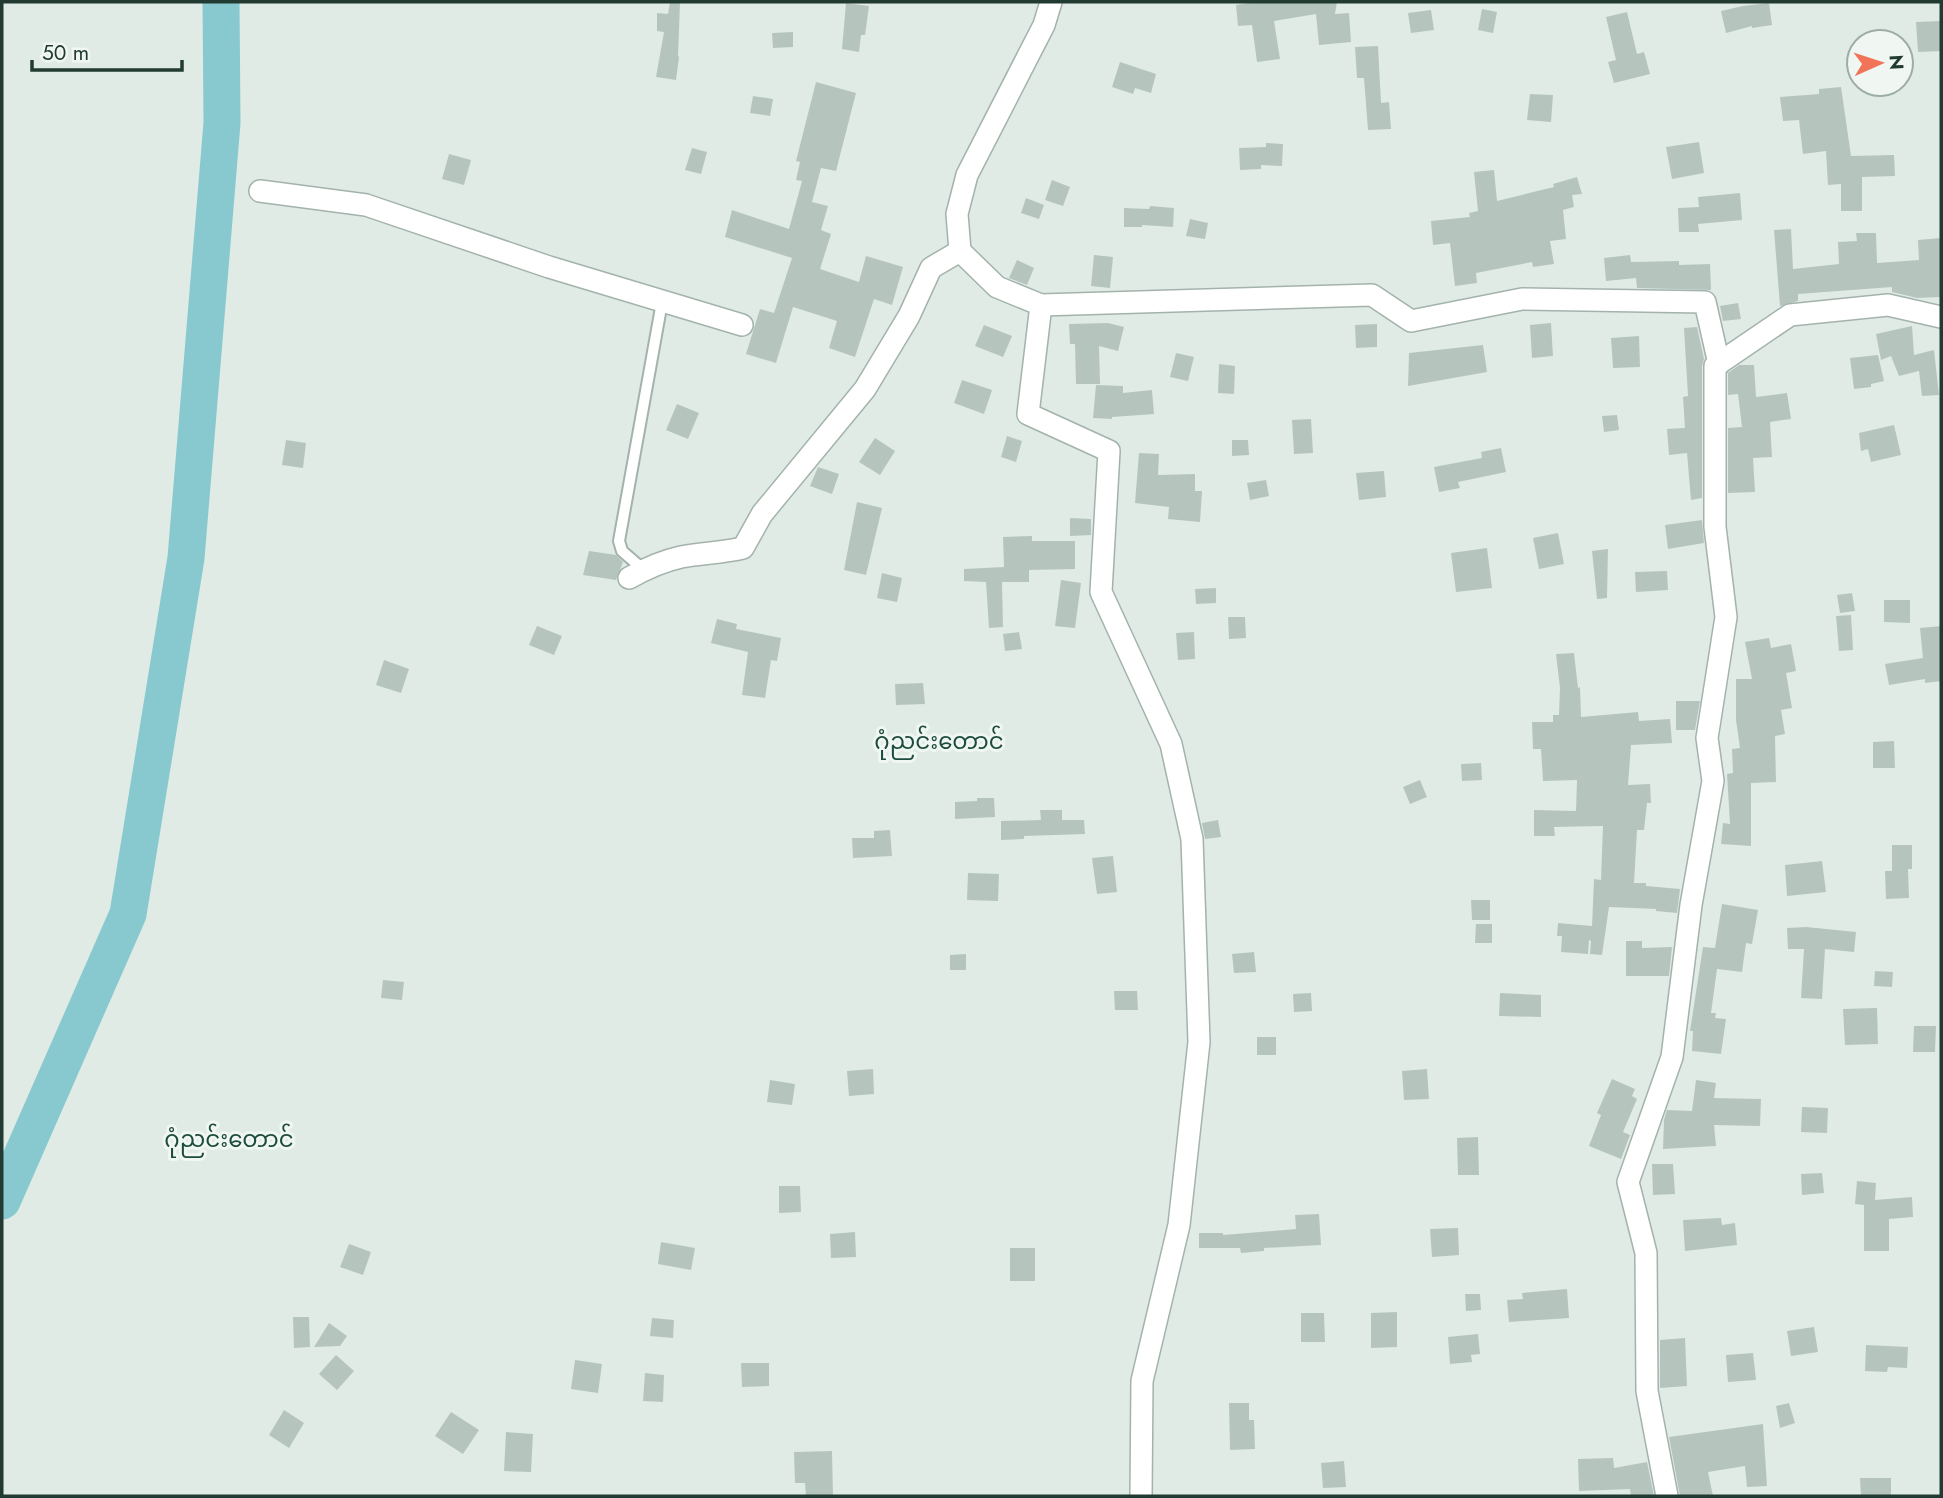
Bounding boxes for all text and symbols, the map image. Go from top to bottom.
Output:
scale bar [32,28,182,72]
north arrow [1845,28,1915,98]
text: 50 m [42,38,89,68]
text: N [1883,54,1910,70]
district label: ဂုံညင်းတောင် [874,724,1004,760]
district label: ဂုံညင်းတောင် [164,1122,294,1158]

